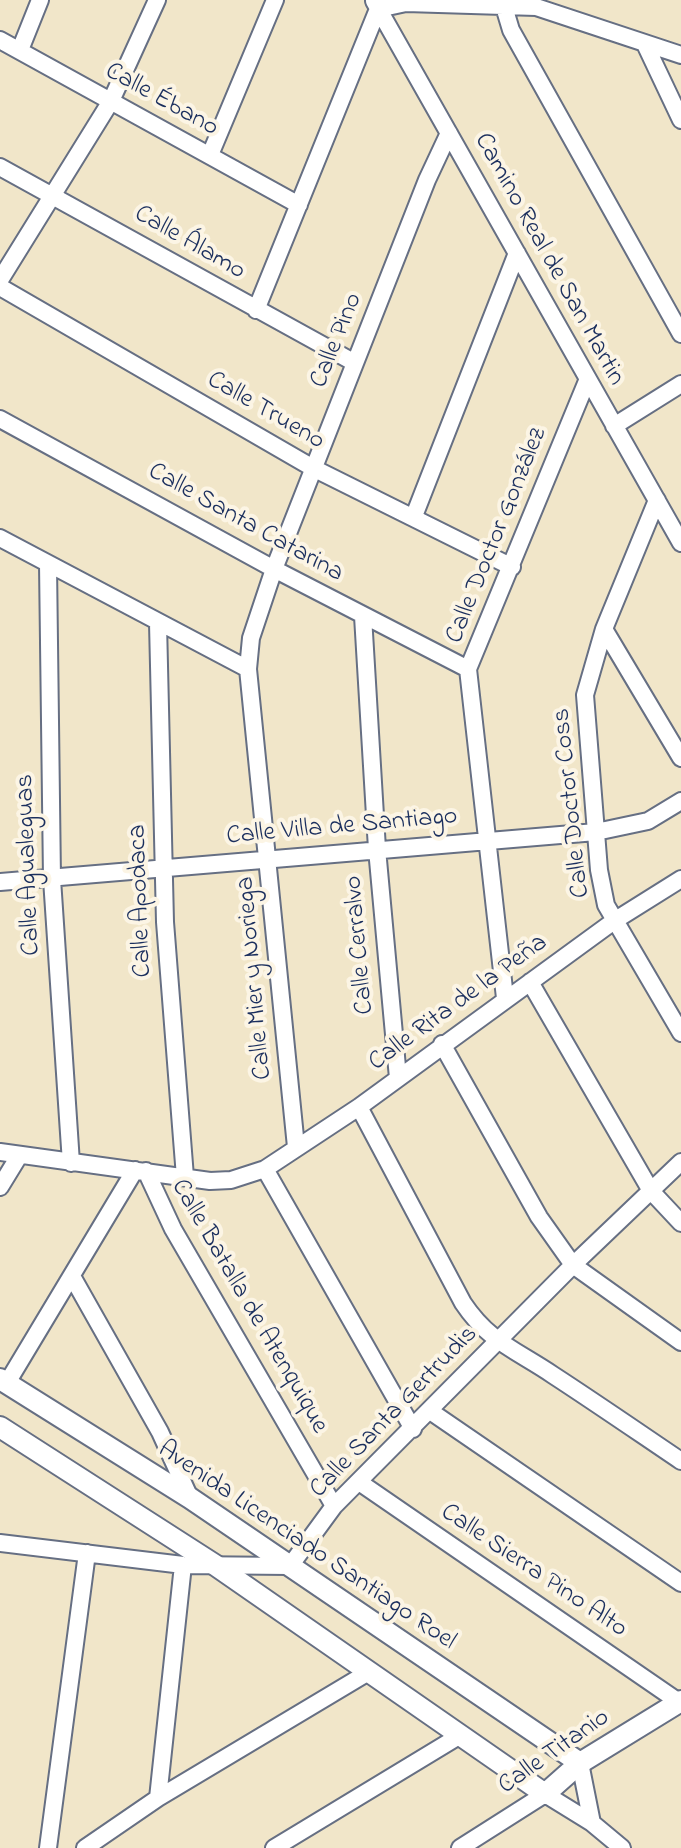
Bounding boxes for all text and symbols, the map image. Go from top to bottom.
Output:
street label: Calle Ébano [99,57,223,145]
street label: Camino Real de San Martin [466,128,630,392]
street label: Calle Álamo [128,200,250,288]
street label: Calle Pino [305,289,371,393]
street label: Calle Trueno [201,366,329,458]
street label: Calle Doctor González [441,424,555,648]
street label: Calle Santa Catarina [142,457,348,591]
street label: Calle Doctor Coss [548,707,598,899]
street label: Calle Agualeguas [11,774,49,956]
street label: Calle Villa de Santiago [225,802,459,854]
street label: Calle Apodaca [124,824,160,978]
street label: Calle Cerralvo [339,874,383,1016]
street label: Calle Mier y Noriega [232,875,280,1081]
street label: Calle Rita de la Peña [364,929,554,1079]
street label: Calle Batalla de Atenquique [162,1174,334,1440]
street label: Calle Santa Gertrudis [305,1320,485,1506]
street label: Avenida Licenciado Santiago Roel [151,1435,461,1659]
street label: Calle Sierra Pino Alto [434,1498,632,1646]
street label: Calle Titanio [493,1703,617,1803]

